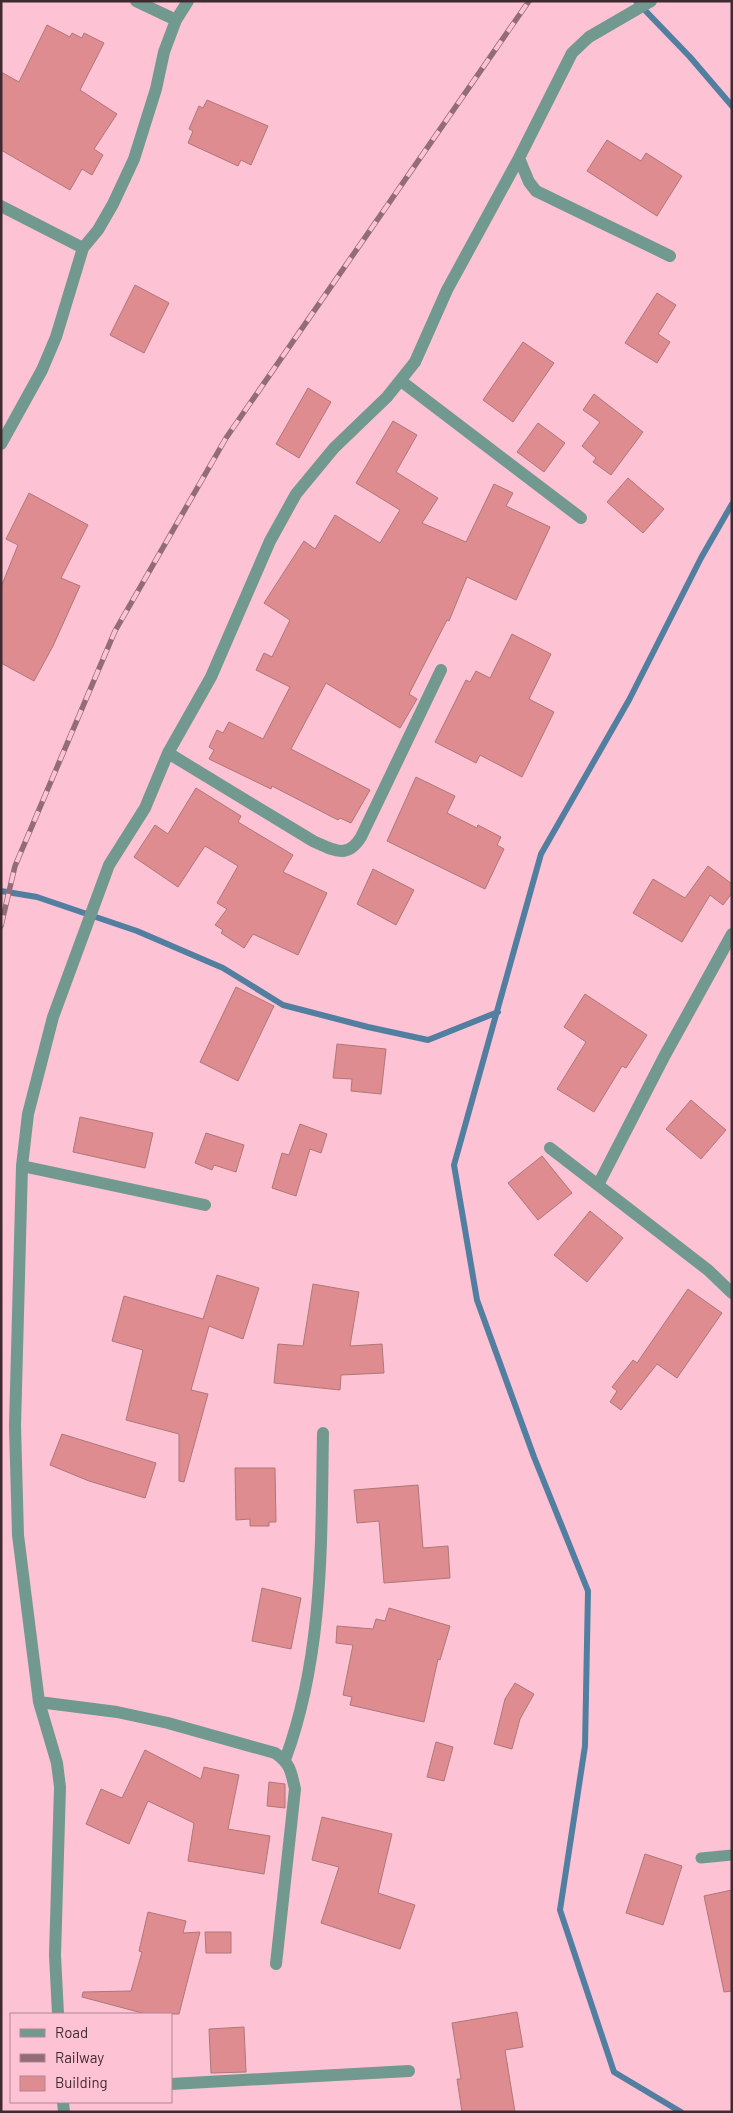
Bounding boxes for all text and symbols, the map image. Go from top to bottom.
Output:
legend [10,2013,172,2103]
text: Road [55,2023,88,2041]
text: Railway [55,2048,104,2066]
text: Building [55,2073,108,2091]

